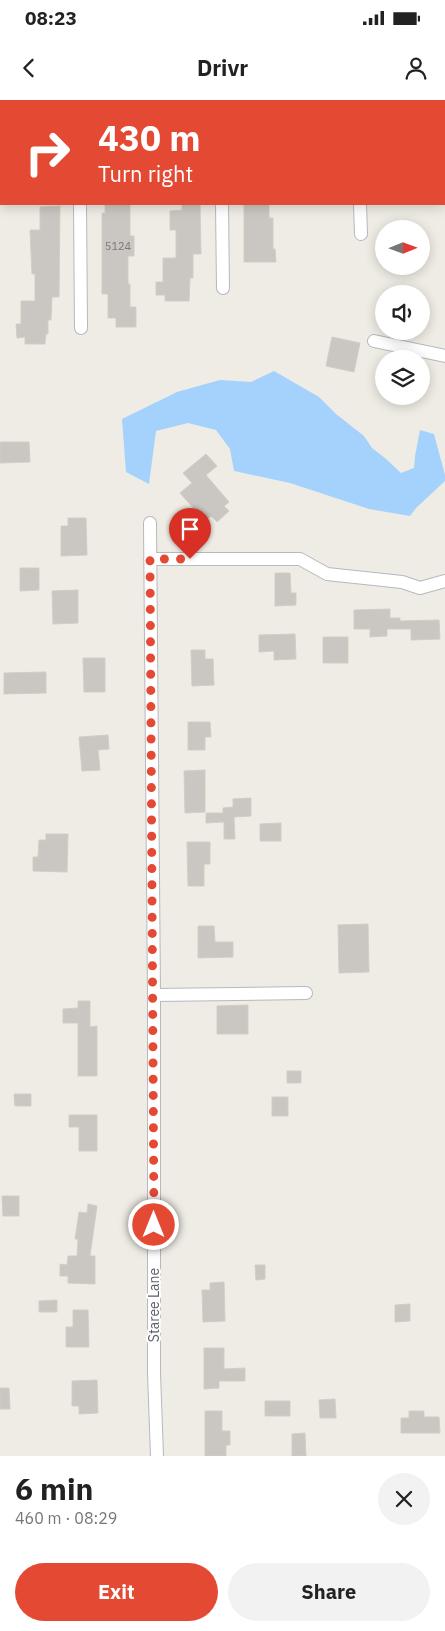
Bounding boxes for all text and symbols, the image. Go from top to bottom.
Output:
text: 08:23 [25,6,77,30]
text: Drivr [197,53,248,82]
icon: back [15,54,43,82]
icon: person [402,54,430,82]
text: 430 m [98,115,201,161]
icon: right [15,120,80,185]
text: Turn right [98,159,193,188]
north arrow [375,220,430,275]
map controls [375,220,430,405]
house number: 5124 [105,239,132,253]
button: sound [375,285,430,340]
button: layers [375,350,430,405]
pin [169,508,211,559]
icon: arrive [176,515,204,543]
position arrow [127,1198,179,1250]
street label: Staree Lane [145,1267,163,1342]
text: 6 min [15,1469,93,1508]
button: close [378,1473,430,1525]
text: 460 m · 08:29 [15,1508,117,1528]
button: Exit [15,1563,218,1621]
button: Share [228,1563,430,1621]

